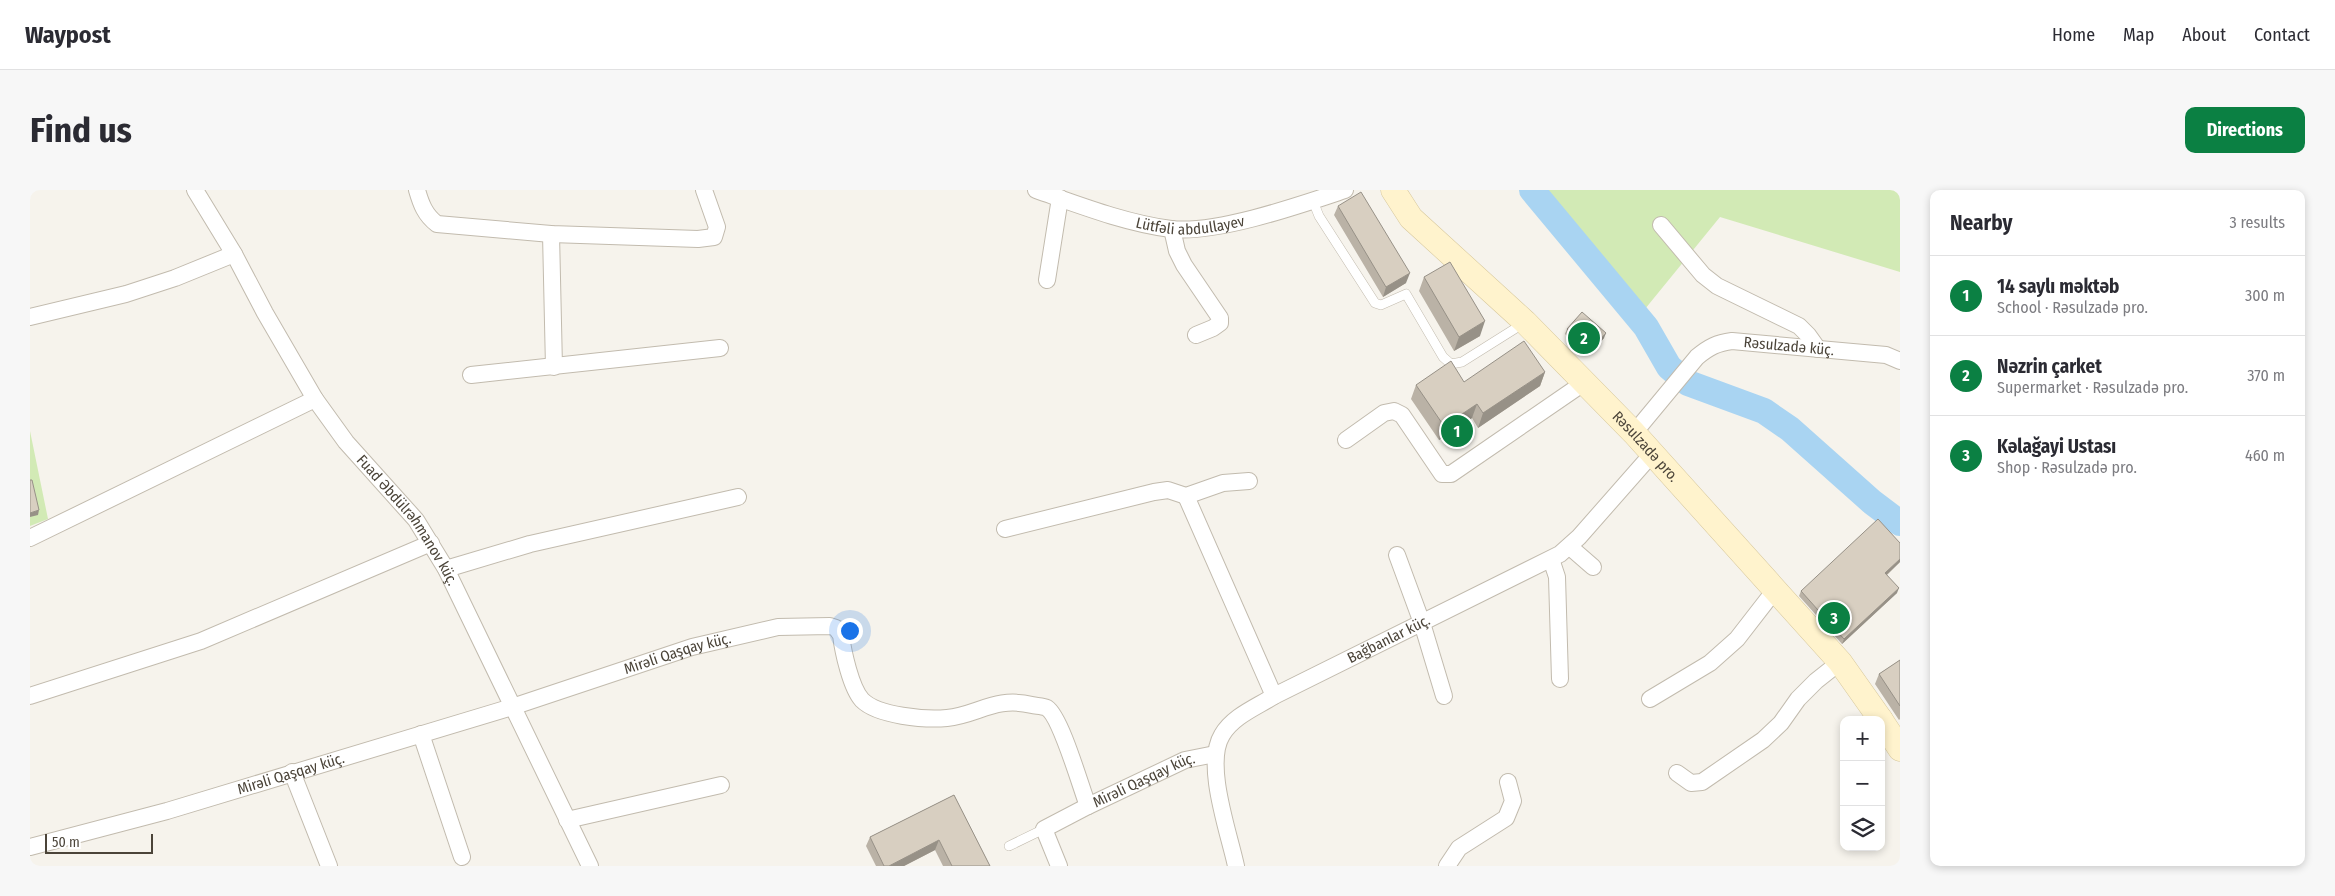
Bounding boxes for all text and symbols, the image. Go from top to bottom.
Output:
text: Waypost [25,21,111,49]
text: Home [2052,24,2095,46]
text: Map [2123,24,2154,46]
text: About [2182,24,2226,46]
text: Contact [2254,24,2310,46]
button: Directions [2185,107,2305,153]
text: Find us [30,109,132,151]
text: Nearby [1950,210,2012,236]
street label: Lütfəli abdullayev [1134,212,1246,239]
text: 3 results [2229,213,2285,232]
text: 14 saylı məktəb [1997,275,2119,298]
text: 1 [1963,286,1969,305]
text: 300 m [2245,286,2285,305]
text: School · Rəsulzadə pro. [1997,298,2148,317]
pin: 2 [1568,319,1600,357]
street label: Rəsulzadə küç. [1743,333,1835,359]
text: Nəzrin çarket [1997,355,2102,378]
text: 2 [1962,366,1970,385]
text: 370 m [2247,366,2285,385]
text: Supermarket · Rəsulzadə pro. [1997,378,2188,397]
street label: Rəsulzadə pro. [1609,407,1683,486]
pin: 1 [1441,412,1473,450]
text: Kəlağayi Ustası [1997,435,2116,458]
text: 3 [1962,446,1970,465]
text: 460 m [2245,446,2285,465]
street label: Fuad Əbdülrəhmanov küç. [353,451,462,588]
text: Shop · Rəsulzadə pro. [1997,458,2137,477]
pin: 3 [1818,599,1850,637]
street label: Bağbanlar küç. [1344,611,1433,667]
your location [837,618,863,644]
street label: Mirəli Qaşqay küç. [622,629,733,678]
map controls [1840,716,1885,851]
button: + [1840,716,1885,761]
street label: Mirəli Qaşqay küç. [235,749,347,798]
street label: Mirəli Qaşqay küç. [1090,749,1197,811]
button: − [1840,761,1885,806]
button: layers [1840,806,1885,851]
scale bar [45,831,152,854]
text: 50 m [52,834,80,851]

